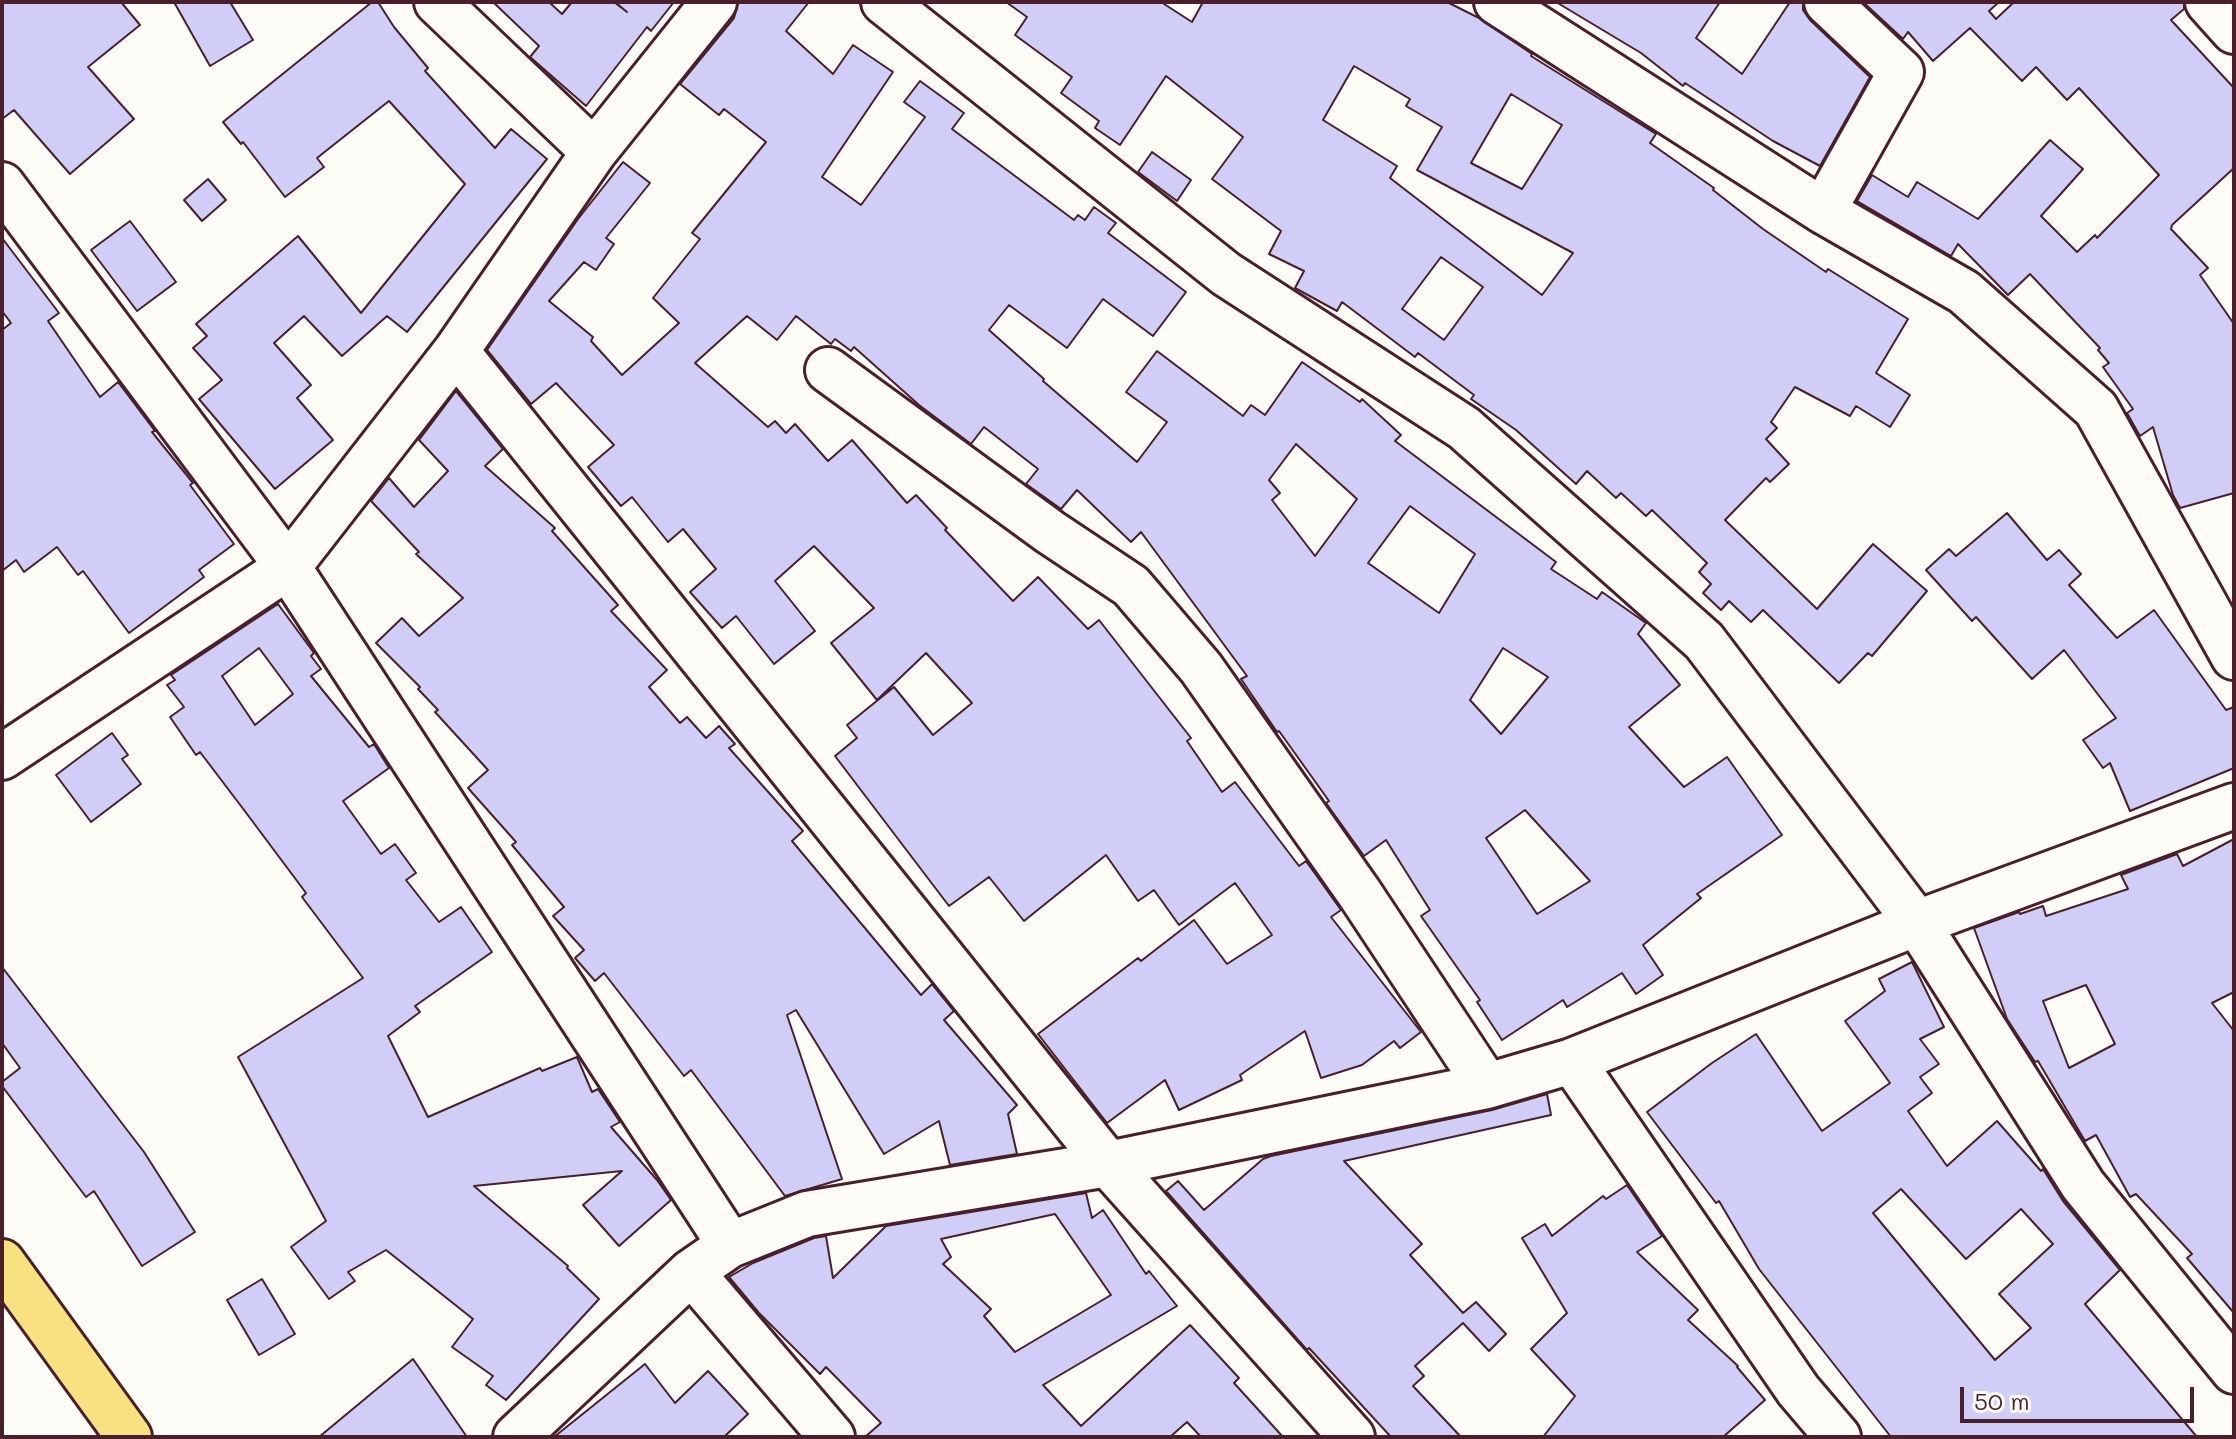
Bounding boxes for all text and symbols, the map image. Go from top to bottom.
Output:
scale bar [1964,1371,2198,1421]
text: 50 m [1974,1385,2030,1416]

